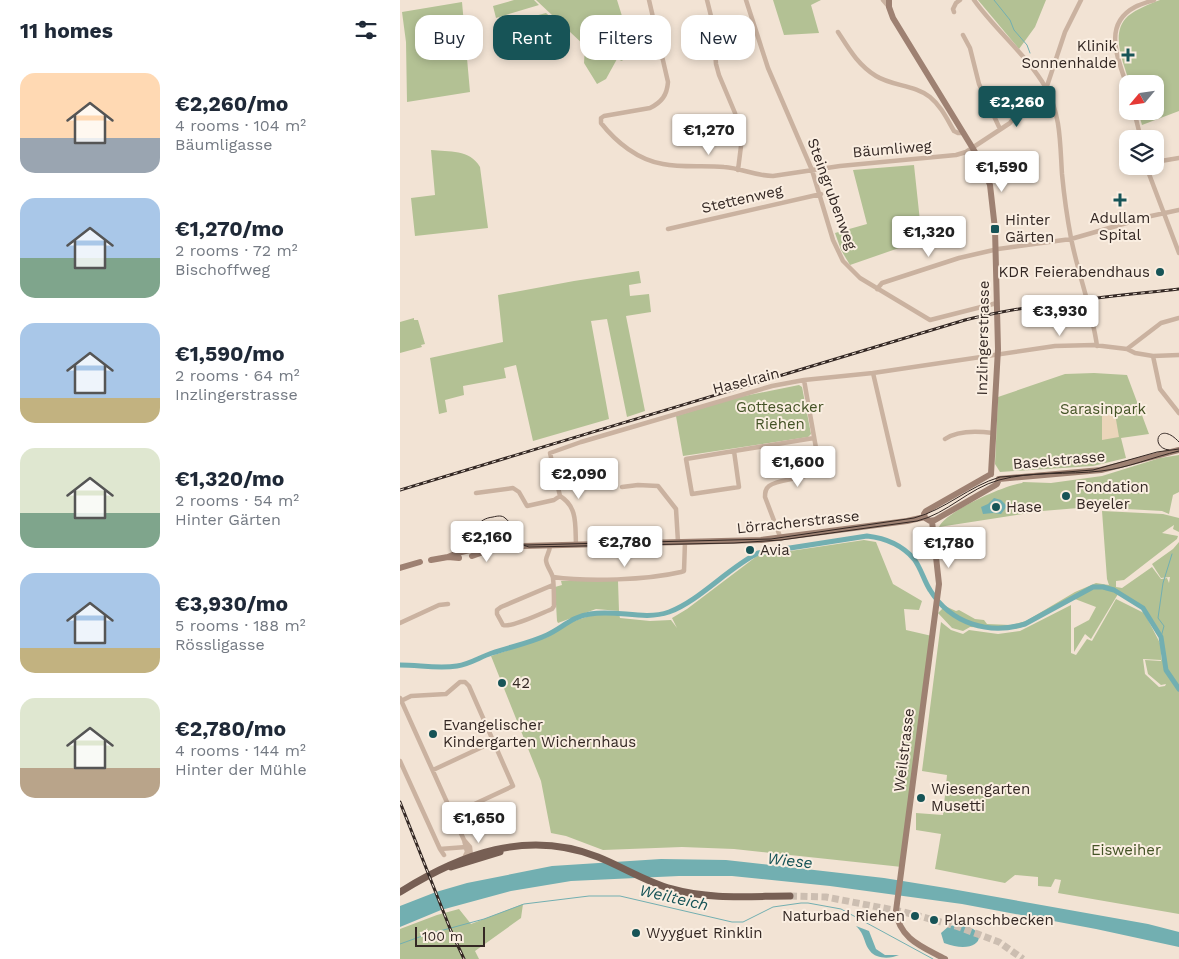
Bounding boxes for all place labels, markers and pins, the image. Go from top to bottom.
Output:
place label: Klinik Sonnenhalde [1021,37,1117,72]
marker: Klinik Sonnenhalde [1121,48,1135,62]
pin: €2,260 [976,86,1058,128]
pin: €1,270 [668,114,750,156]
pin: €1,590 [961,150,1043,193]
marker: Adullam Spital [1113,193,1127,207]
place label: Adullam Spital [1090,209,1150,244]
place label: Hinter Gärten [1005,211,1054,246]
pin: €1,320 [888,216,970,258]
marker: Hinter Gärten [989,223,1001,235]
place label: KDR Feierabendhaus [999,263,1150,281]
marker: KDR Feierabendhaus [1154,266,1166,278]
pin: €3,930 [1019,294,1101,337]
pin: €1,600 [757,446,839,488]
pin: €2,090 [538,458,620,500]
place label: Fondation Beyeler [1076,478,1149,513]
marker: Fondation Beyeler [1060,490,1072,502]
place label: Hase [1006,498,1042,516]
marker: Hase [990,501,1002,513]
pin: €2,160 [446,520,528,563]
pin: €2,780 [584,526,666,568]
pin: €1,780 [908,526,990,569]
place label: Avia [760,541,790,559]
marker: Avia [744,544,756,556]
place label: 42 [512,674,530,692]
marker: 42 [496,677,508,689]
place label: Evangelischer Kindergarten Wichernhaus [443,716,636,751]
marker: Evangelischer Kindergarten Wichernhaus [427,728,439,740]
place label: Wiesengarten Musetti [931,780,1030,815]
marker: Wiesengarten Musetti [915,792,927,804]
pin: €1,650 [438,802,520,844]
place label: Naturbad Riehen [782,907,905,925]
marker: Naturbad Riehen [909,910,921,922]
place label: Planschbecken [944,911,1054,929]
marker: Planschbecken [928,914,940,926]
place label: Wyyguet Rinklin [646,924,763,942]
marker: Wyyguet Rinklin [630,927,642,939]

